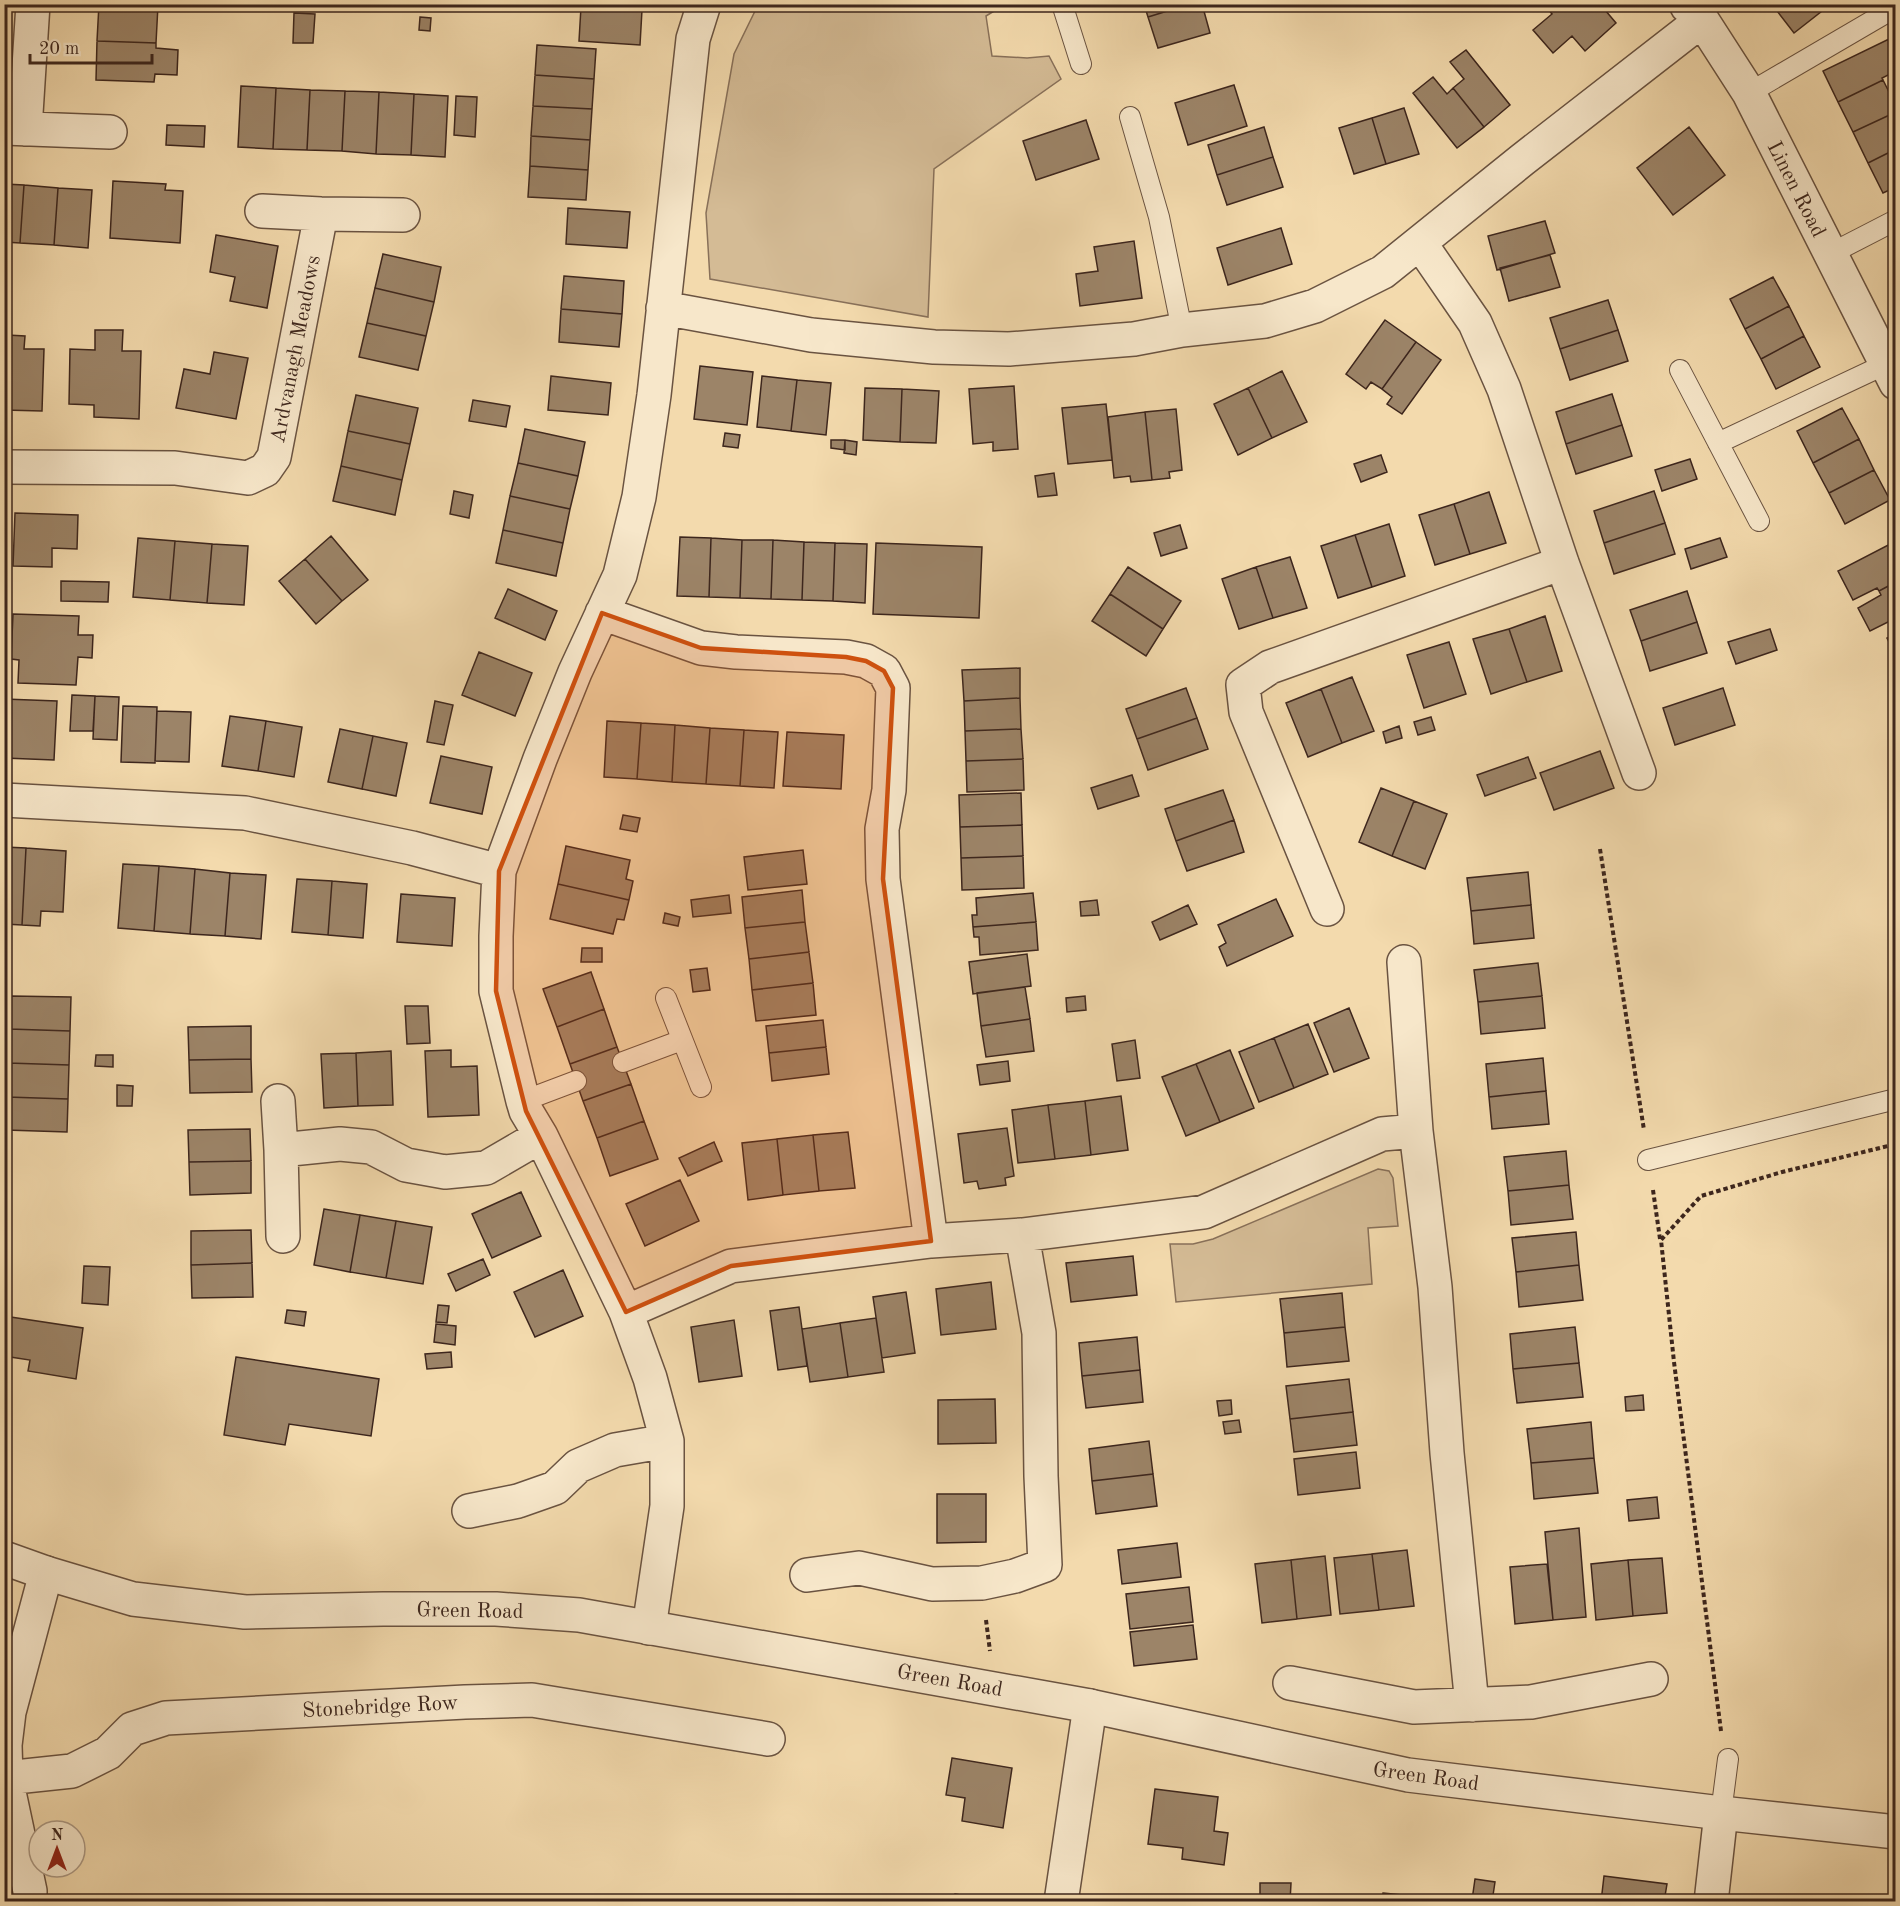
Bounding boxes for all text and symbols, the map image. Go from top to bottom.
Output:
scale bar [30,27,152,65]
text: 20 m [39,40,79,58]
street label: Linen Road [1763,138,1829,241]
street label: Ardvanagh Meadows [268,254,325,445]
street label: Green Road [416,1600,524,1623]
street label: Green Road [895,1662,1004,1701]
street label: Stonebridge Row [302,1693,459,1722]
street label: Green Road [1371,1760,1480,1795]
north arrow [27,1819,87,1879]
text: N [51,1828,64,1844]

